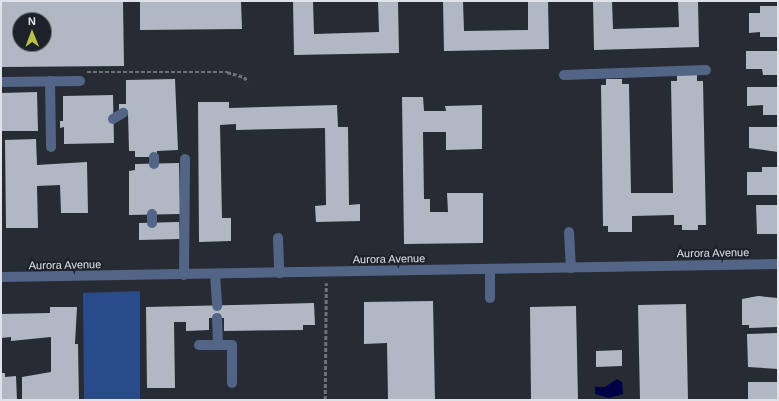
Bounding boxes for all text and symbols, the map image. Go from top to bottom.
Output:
north arrow [12,12,52,52]
text: N [28,15,36,27]
street label: Aurora Avenue [676,246,750,260]
street label: Aurora Avenue [352,252,426,266]
street label: Aurora Avenue [28,258,102,272]

